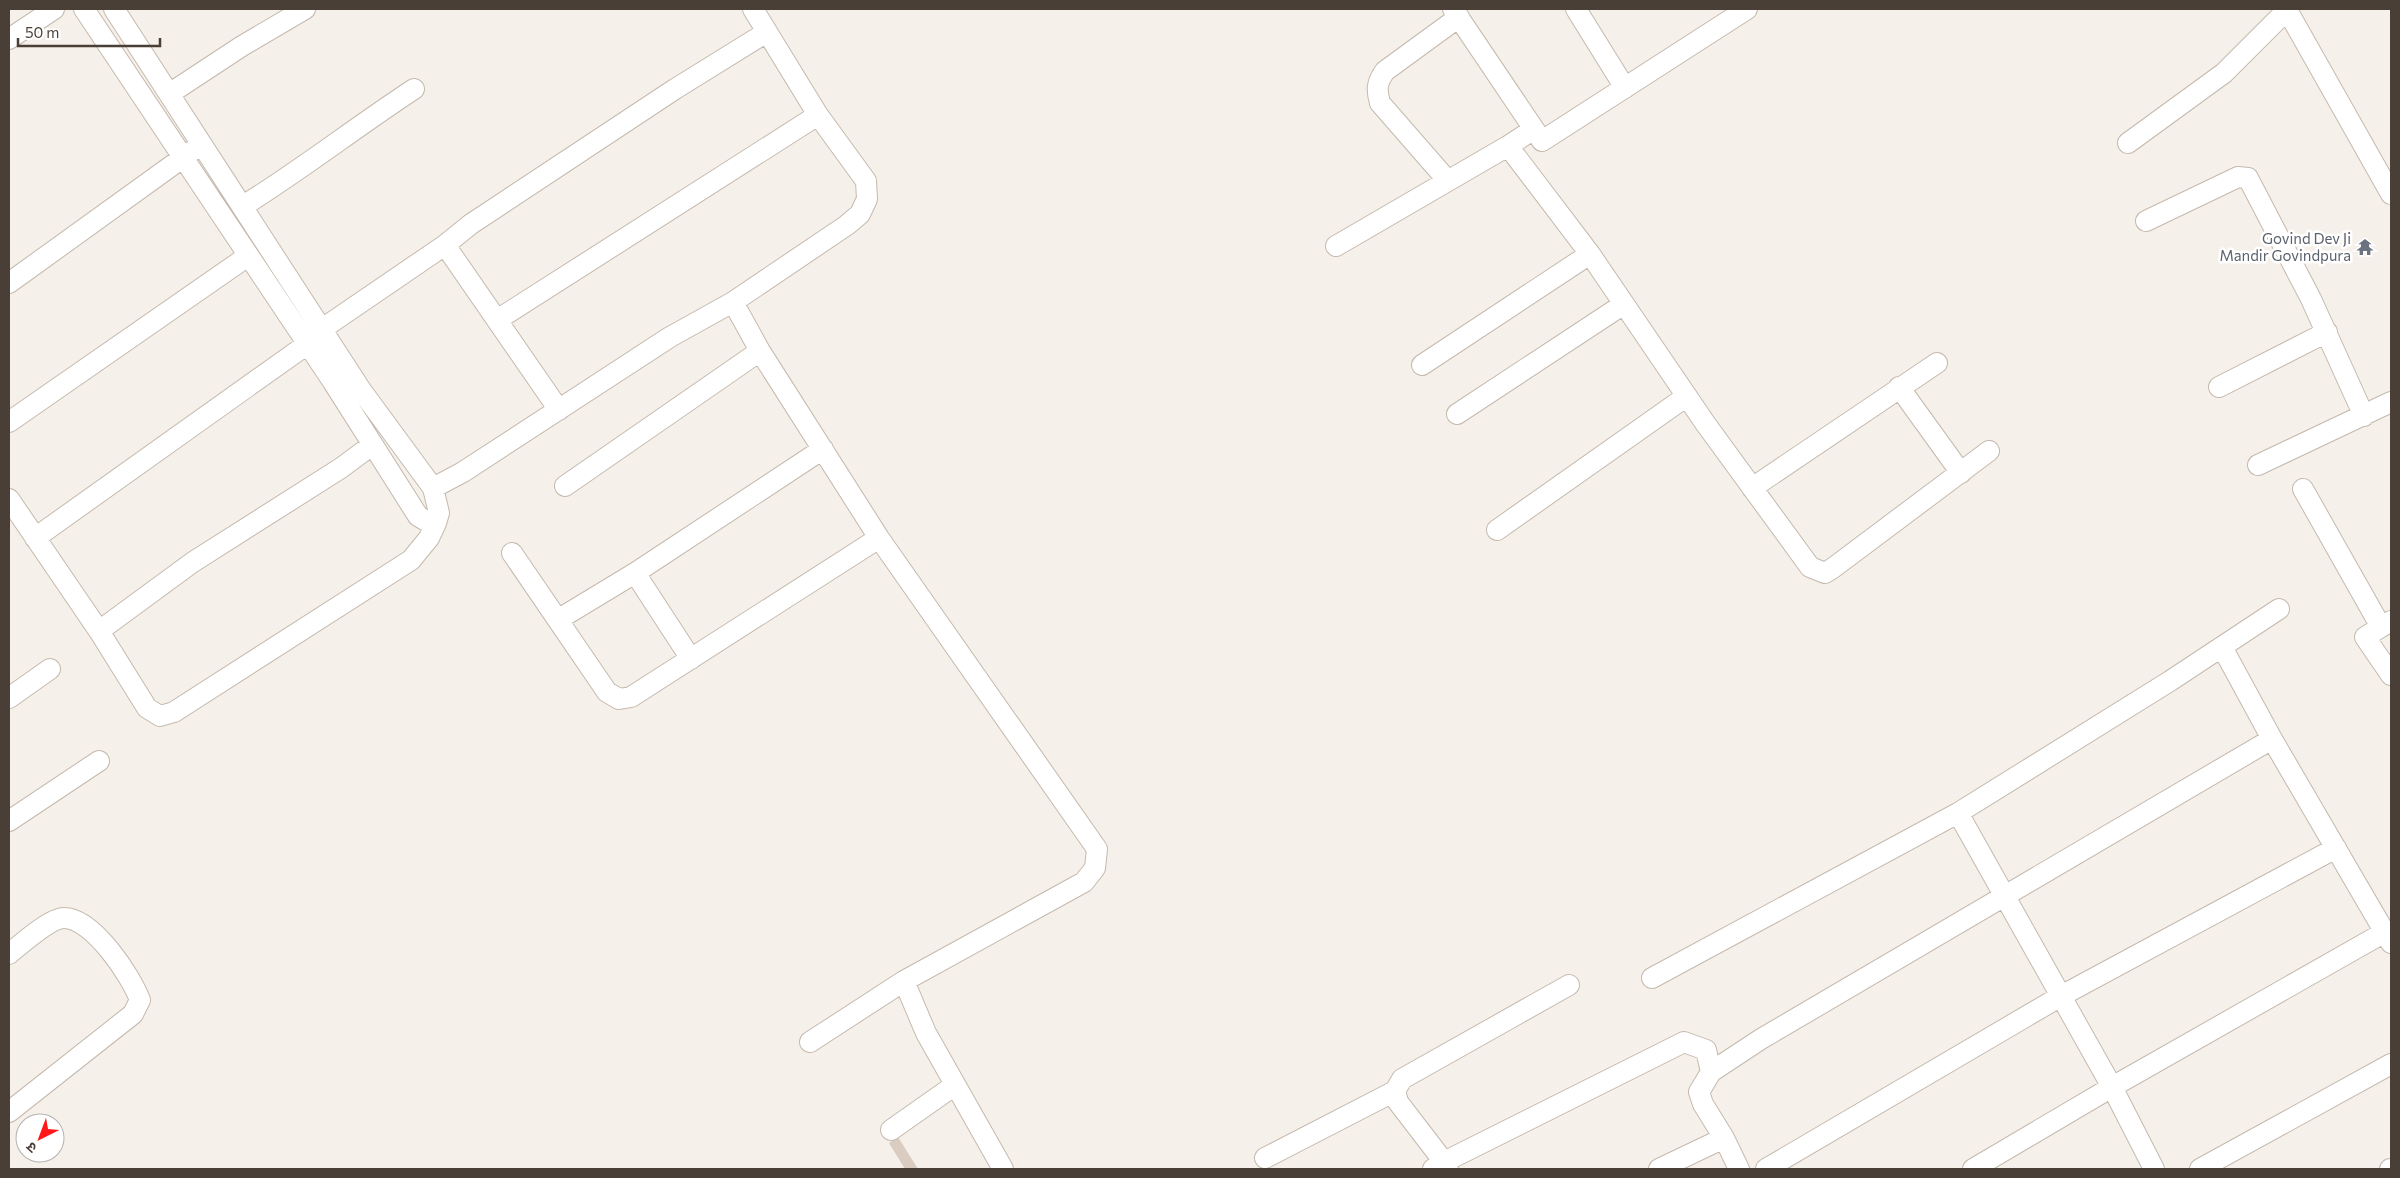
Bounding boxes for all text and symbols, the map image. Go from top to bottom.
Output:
scale bar [18,15,160,47]
text: 50 m [25,23,59,41]
place label: Govind Dev Ji Mandir Govindpura [2220,229,2351,264]
temple icon: Govind Dev Ji Mandir Govindpura [2355,237,2375,257]
north arrow [15,1113,65,1163]
text: उ [22,1138,40,1157]

